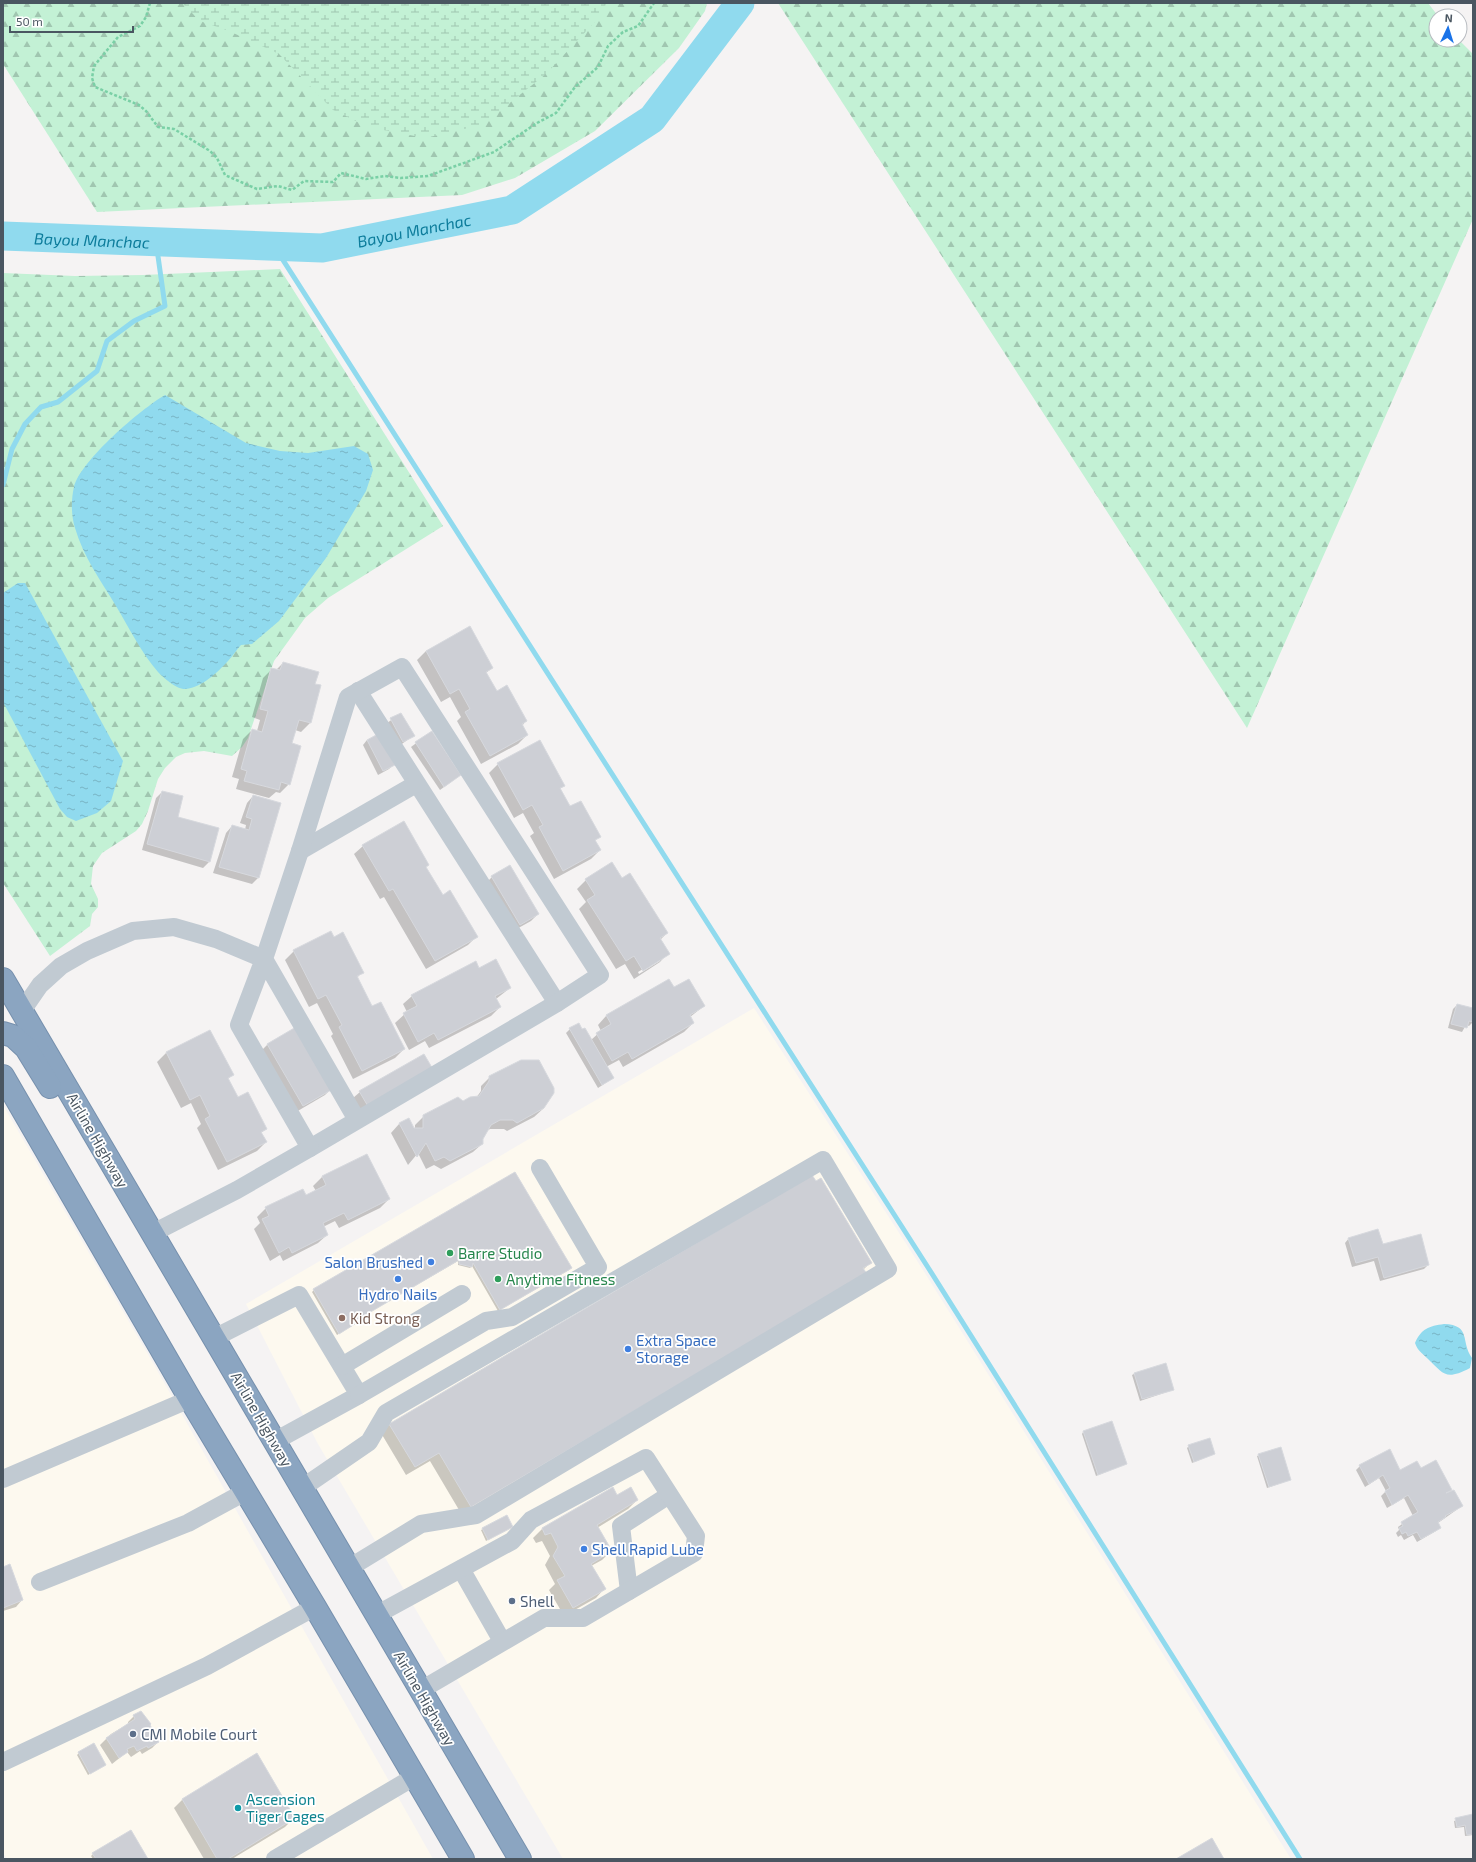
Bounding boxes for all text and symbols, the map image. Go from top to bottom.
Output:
scale bar [10,8,133,34]
north arrow [1428,8,1468,48]
text: N [1444,11,1453,24]
text: 50 m [16,14,43,28]
water label: Bayou Manchac [355,209,473,250]
water label: Bayou Manchac [34,228,150,251]
street label: Airline Highway [64,1089,132,1191]
place label: Barre Studio [458,1244,542,1262]
marker: Barre Studio [445,1248,455,1258]
place label: Salon Brushed [324,1253,423,1271]
marker: Salon Brushed [426,1257,436,1267]
place label: Anytime Fitness [506,1270,616,1288]
marker: Hydro Nails [393,1274,403,1284]
marker: Anytime Fitness [493,1274,503,1284]
place label: Hydro Nails [359,1285,437,1303]
place label: Kid Strong [350,1309,421,1327]
marker: Kid Strong [337,1313,347,1323]
place label: Extra Space Storage [636,1331,716,1366]
marker: Extra Space Storage [623,1344,633,1354]
street label: Airline Highway [228,1368,296,1470]
place label: Shell Rapid Lube [592,1540,704,1558]
marker: Shell Rapid Lube [579,1544,589,1554]
place label: Shell [520,1592,555,1610]
marker: Shell [507,1596,517,1606]
street label: Airline Highway [391,1647,459,1749]
place label: CMI Mobile Court [141,1725,257,1743]
marker: CMI Mobile Court [128,1729,138,1739]
place label: Ascension Tiger Cages [246,1790,325,1825]
marker: Ascension Tiger Cages [233,1803,243,1813]

